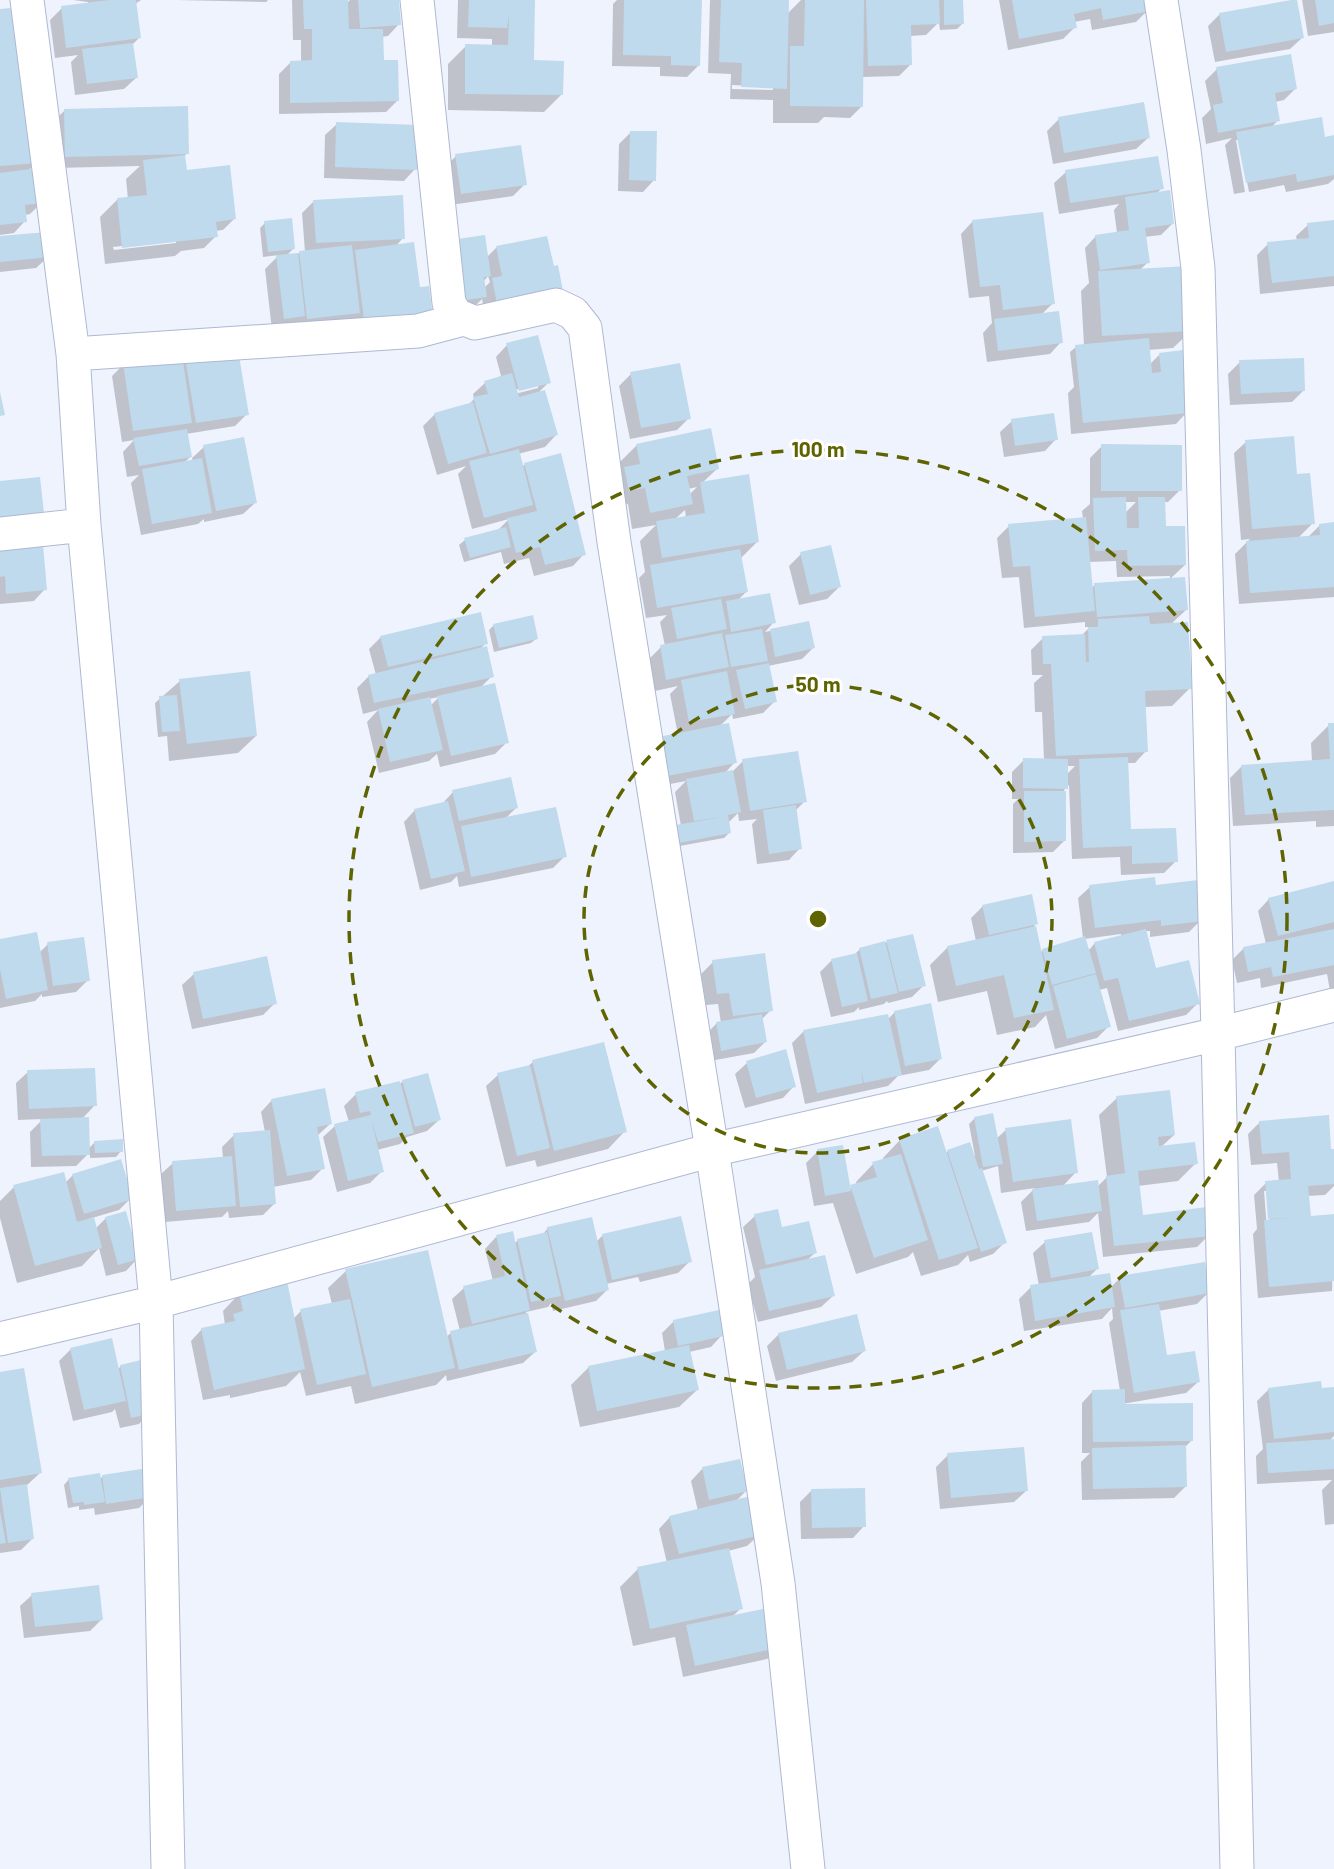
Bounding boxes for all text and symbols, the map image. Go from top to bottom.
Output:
text: 100 m [791,436,845,461]
text: 50 m [795,671,841,696]
centre of rings [806,907,830,931]

